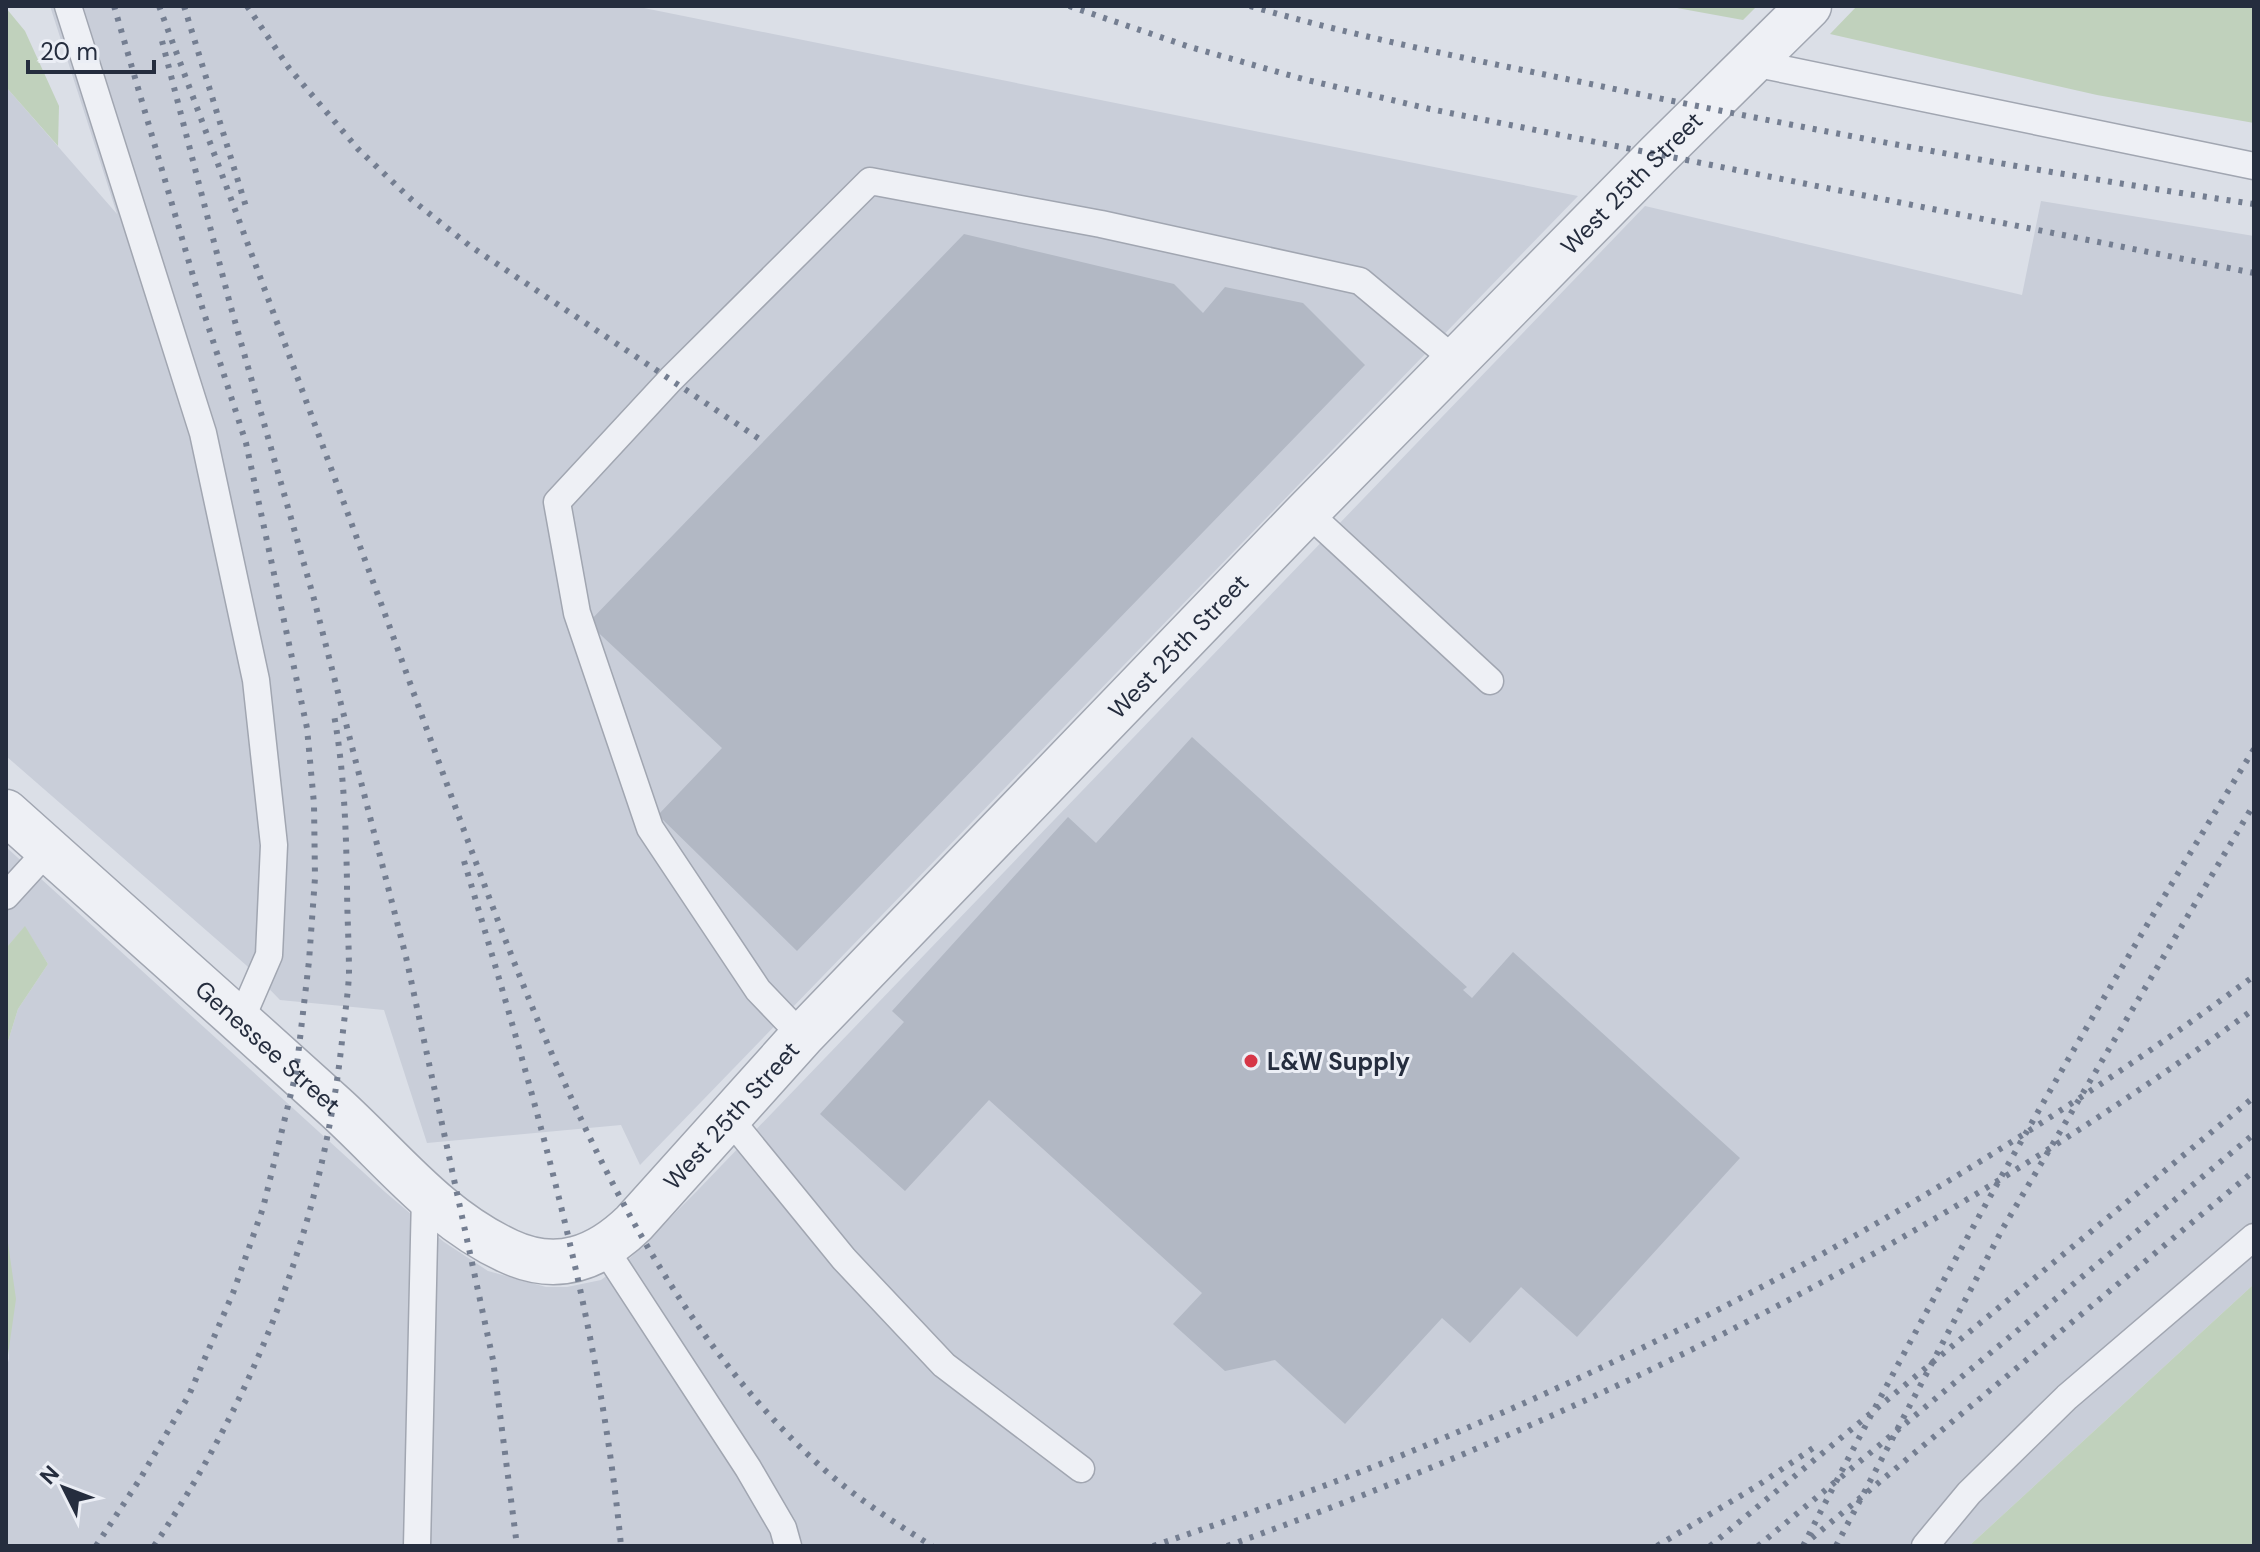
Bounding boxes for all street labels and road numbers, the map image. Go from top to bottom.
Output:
street label: West 25th Street [1554,105,1709,261]
street label: West 25th Street [1101,567,1255,725]
street label: Genessee Street [189,973,348,1120]
street label: West 25th Street [656,1034,806,1196]

